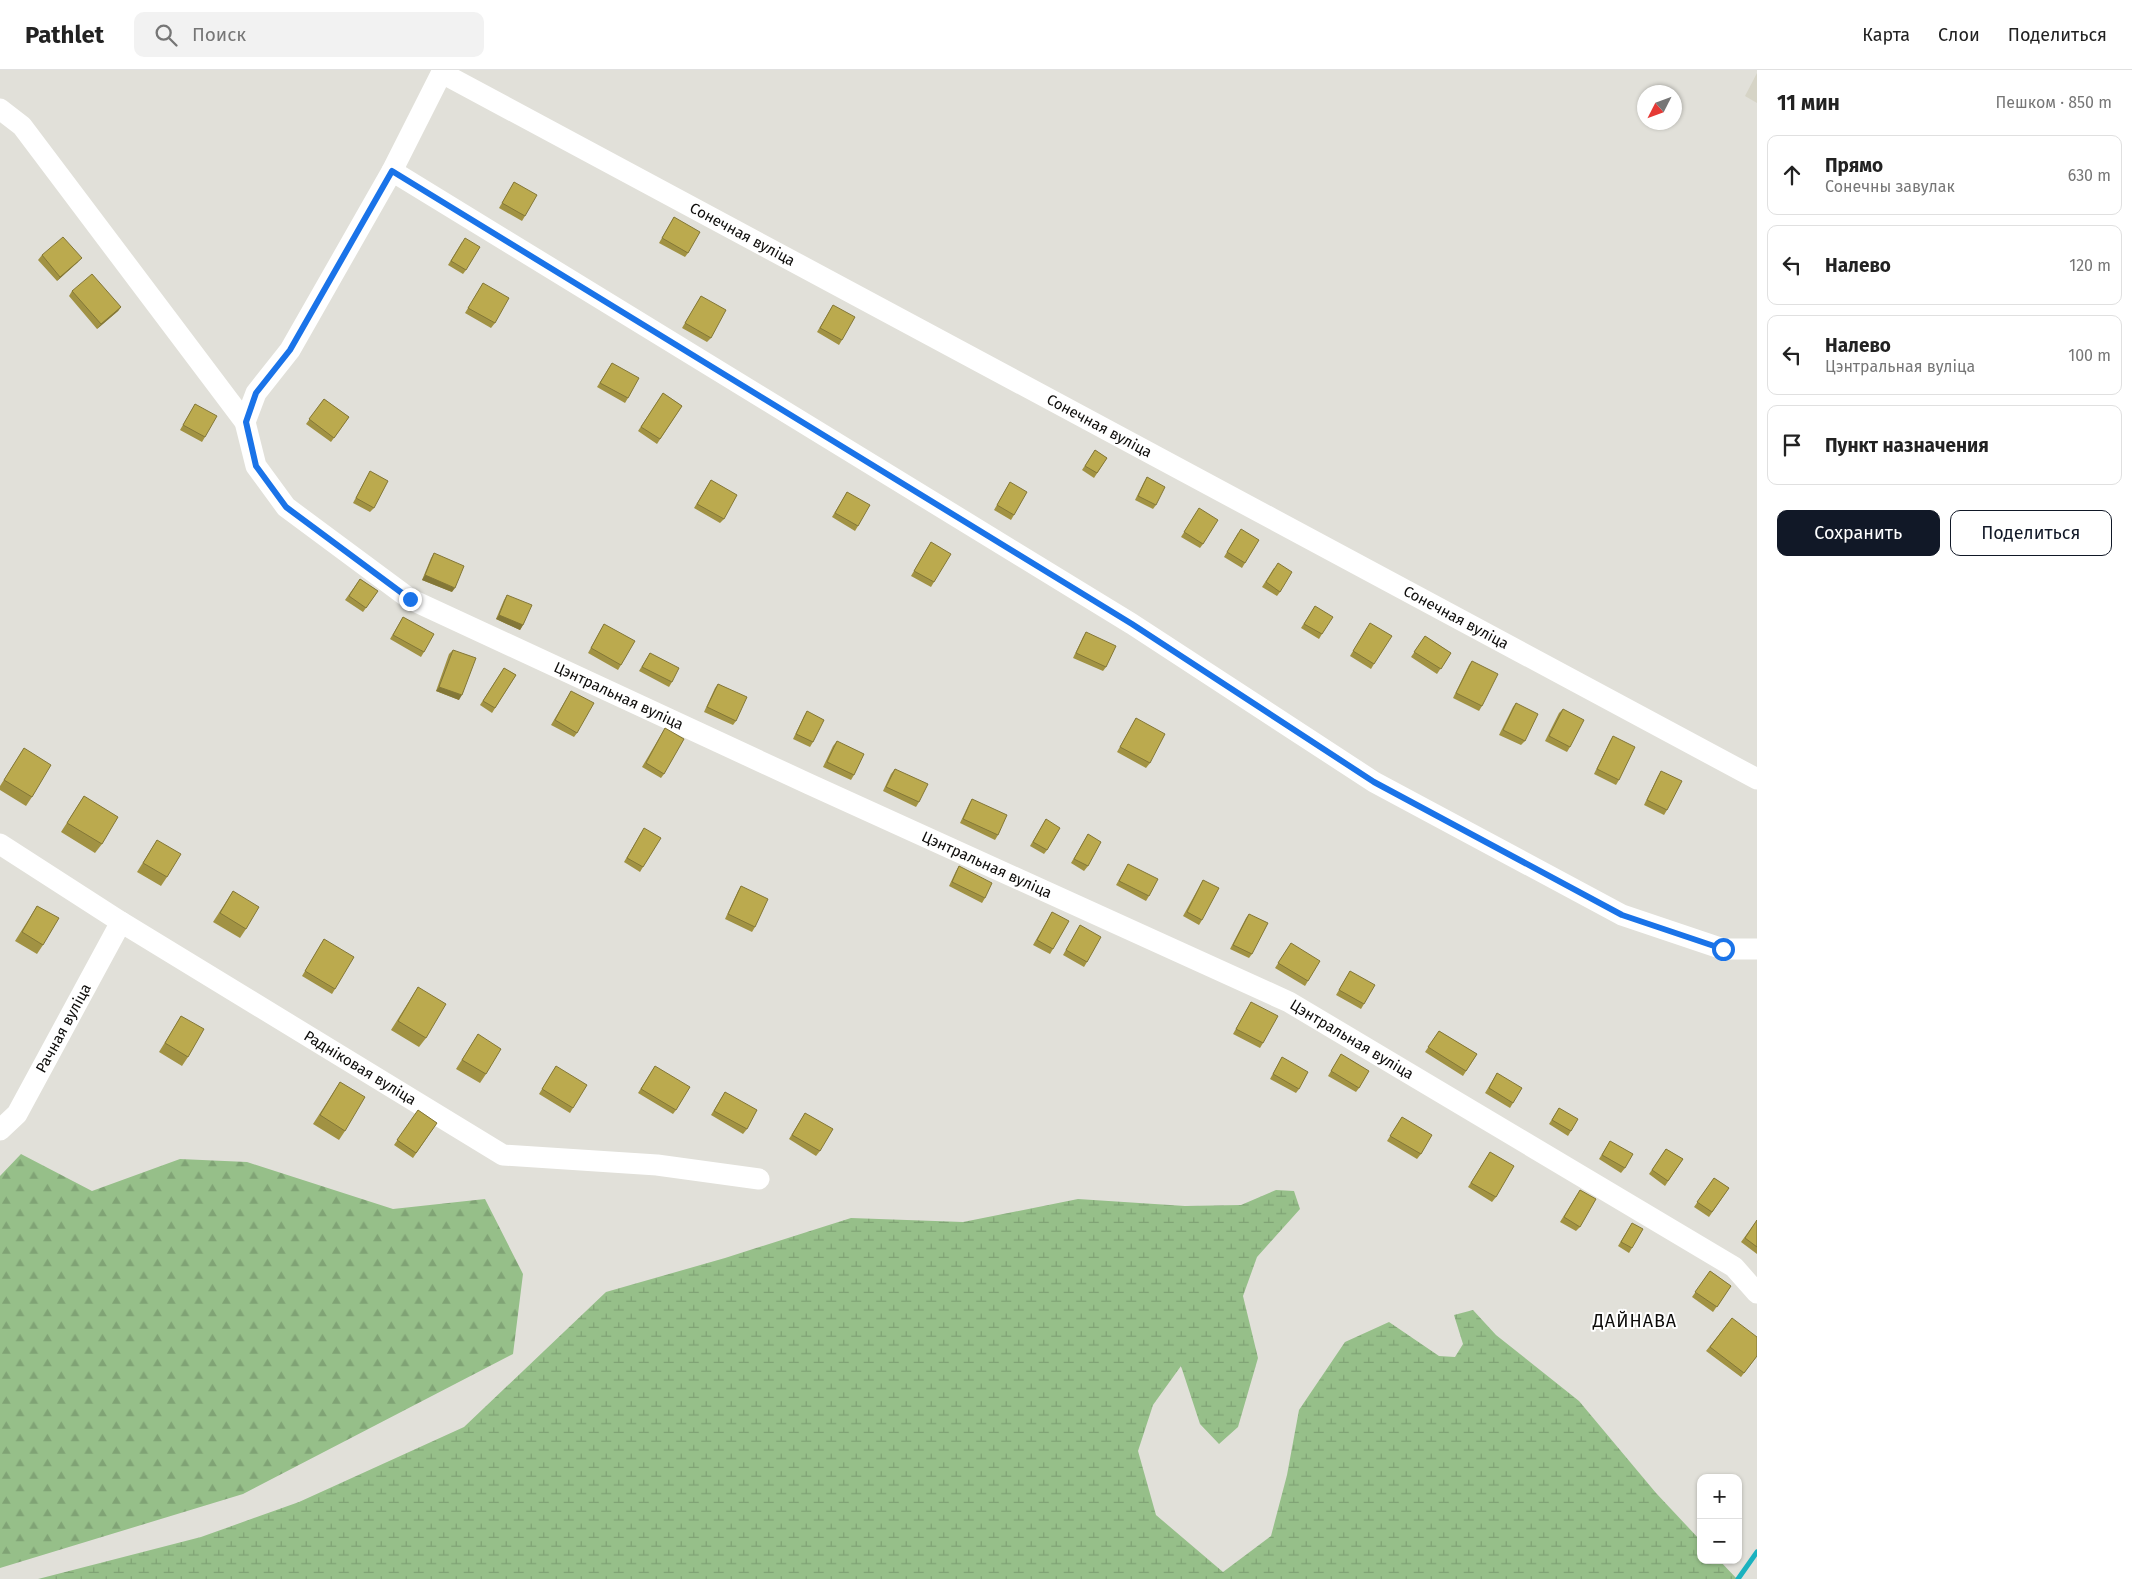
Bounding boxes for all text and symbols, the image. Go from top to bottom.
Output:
search box [134,12,484,57]
text: Pathlet [25,21,104,49]
icon: search [152,21,180,49]
text: Поиск [192,23,246,46]
text: Карта [1862,24,1910,46]
text: Слои [1938,24,1980,46]
text: Поделиться [2008,24,2107,46]
north arrow [1637,85,1682,130]
text: 11 мин [1777,90,1840,116]
text: Пешком · 850 m [1995,93,2112,112]
text: Прямо [1825,154,1883,177]
icon: ahead [1778,161,1806,189]
text: 630 m [2068,166,2111,185]
text: Сонечны завулак [1825,177,1955,196]
street label: Сонечная вуліца [687,199,798,270]
icon: left [1778,251,1806,279]
text: Налево [1825,254,1891,277]
text: 120 m [2069,256,2111,275]
text: Налево [1825,334,1891,357]
icon: left [1778,341,1806,369]
text: 100 m [2068,346,2111,365]
text: Цэнтральная вуліца [1825,357,1975,376]
street label: Сонечная вуліца [1044,390,1155,461]
icon: arrive [1778,431,1806,459]
text: Пункт назначения [1825,434,1989,457]
button: Сохранить [1777,510,1940,556]
button: Поделиться [1950,510,2112,556]
street label: Сонечная вуліца [1400,582,1512,653]
route end [399,588,422,611]
street label: Цэнтральная вуліца [551,658,686,734]
street label: Цэнтральная вуліца [919,827,1055,902]
route start [1712,938,1735,961]
street label: Рачная вуліца [32,980,95,1076]
street label: Цэнтральная вуліца [1287,996,1417,1083]
street label: Радніковая вуліца [301,1027,419,1109]
district label: ДАЙНАВА [1592,1310,1677,1332]
map controls [1697,1474,1742,1564]
button: + [1697,1474,1742,1519]
button: − [1697,1519,1742,1564]

